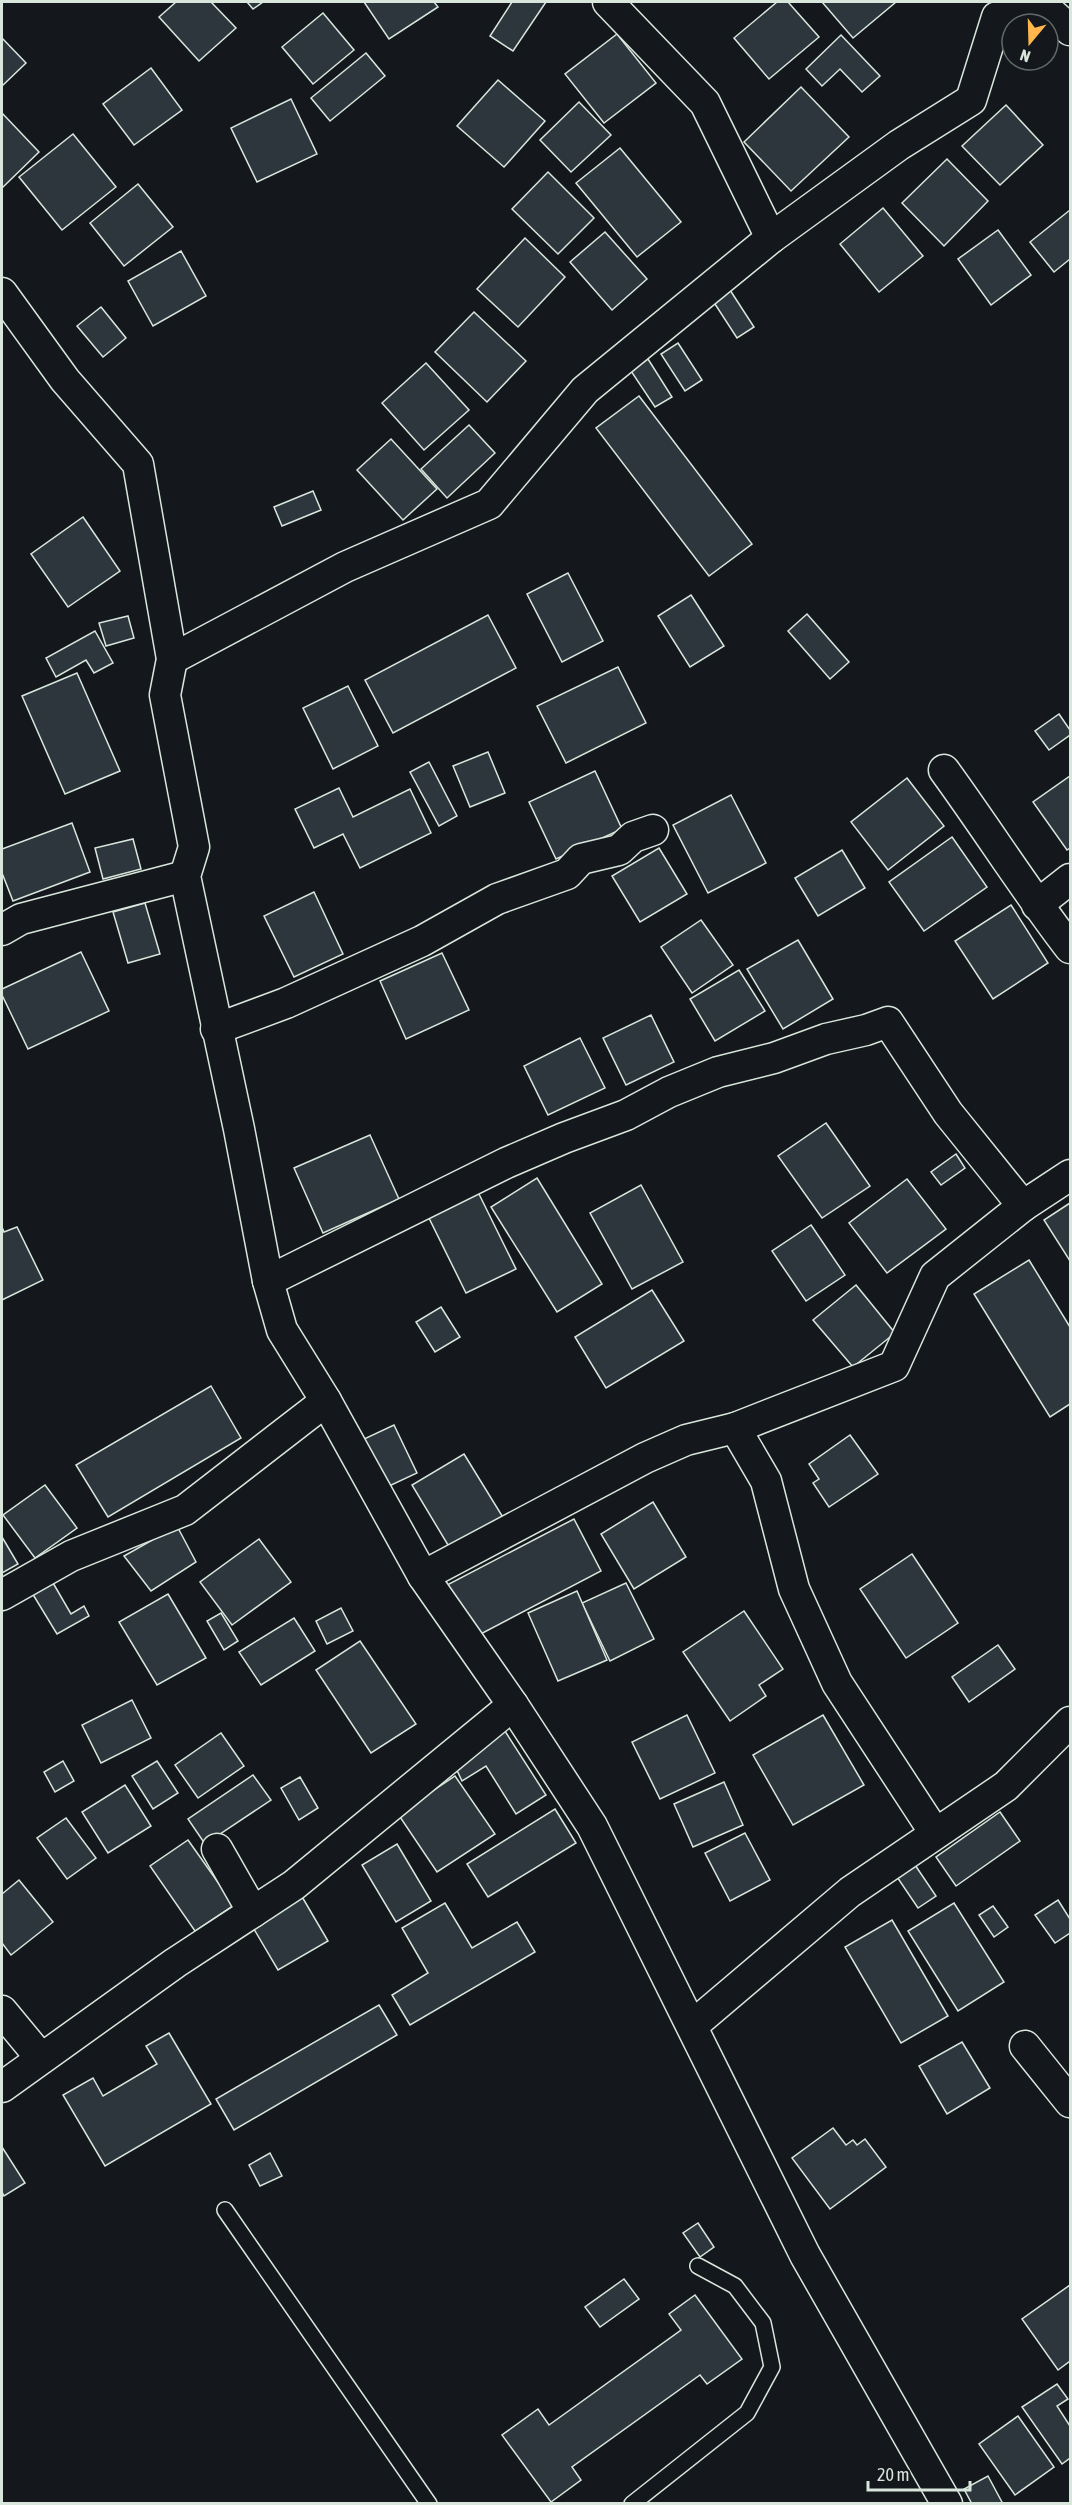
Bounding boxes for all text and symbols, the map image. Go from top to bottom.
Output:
north arrow [1000,12,1060,72]
text: N [1018,46,1033,66]
scale bar [868,2454,970,2492]
text: 20 m [877,2464,909,2485]

